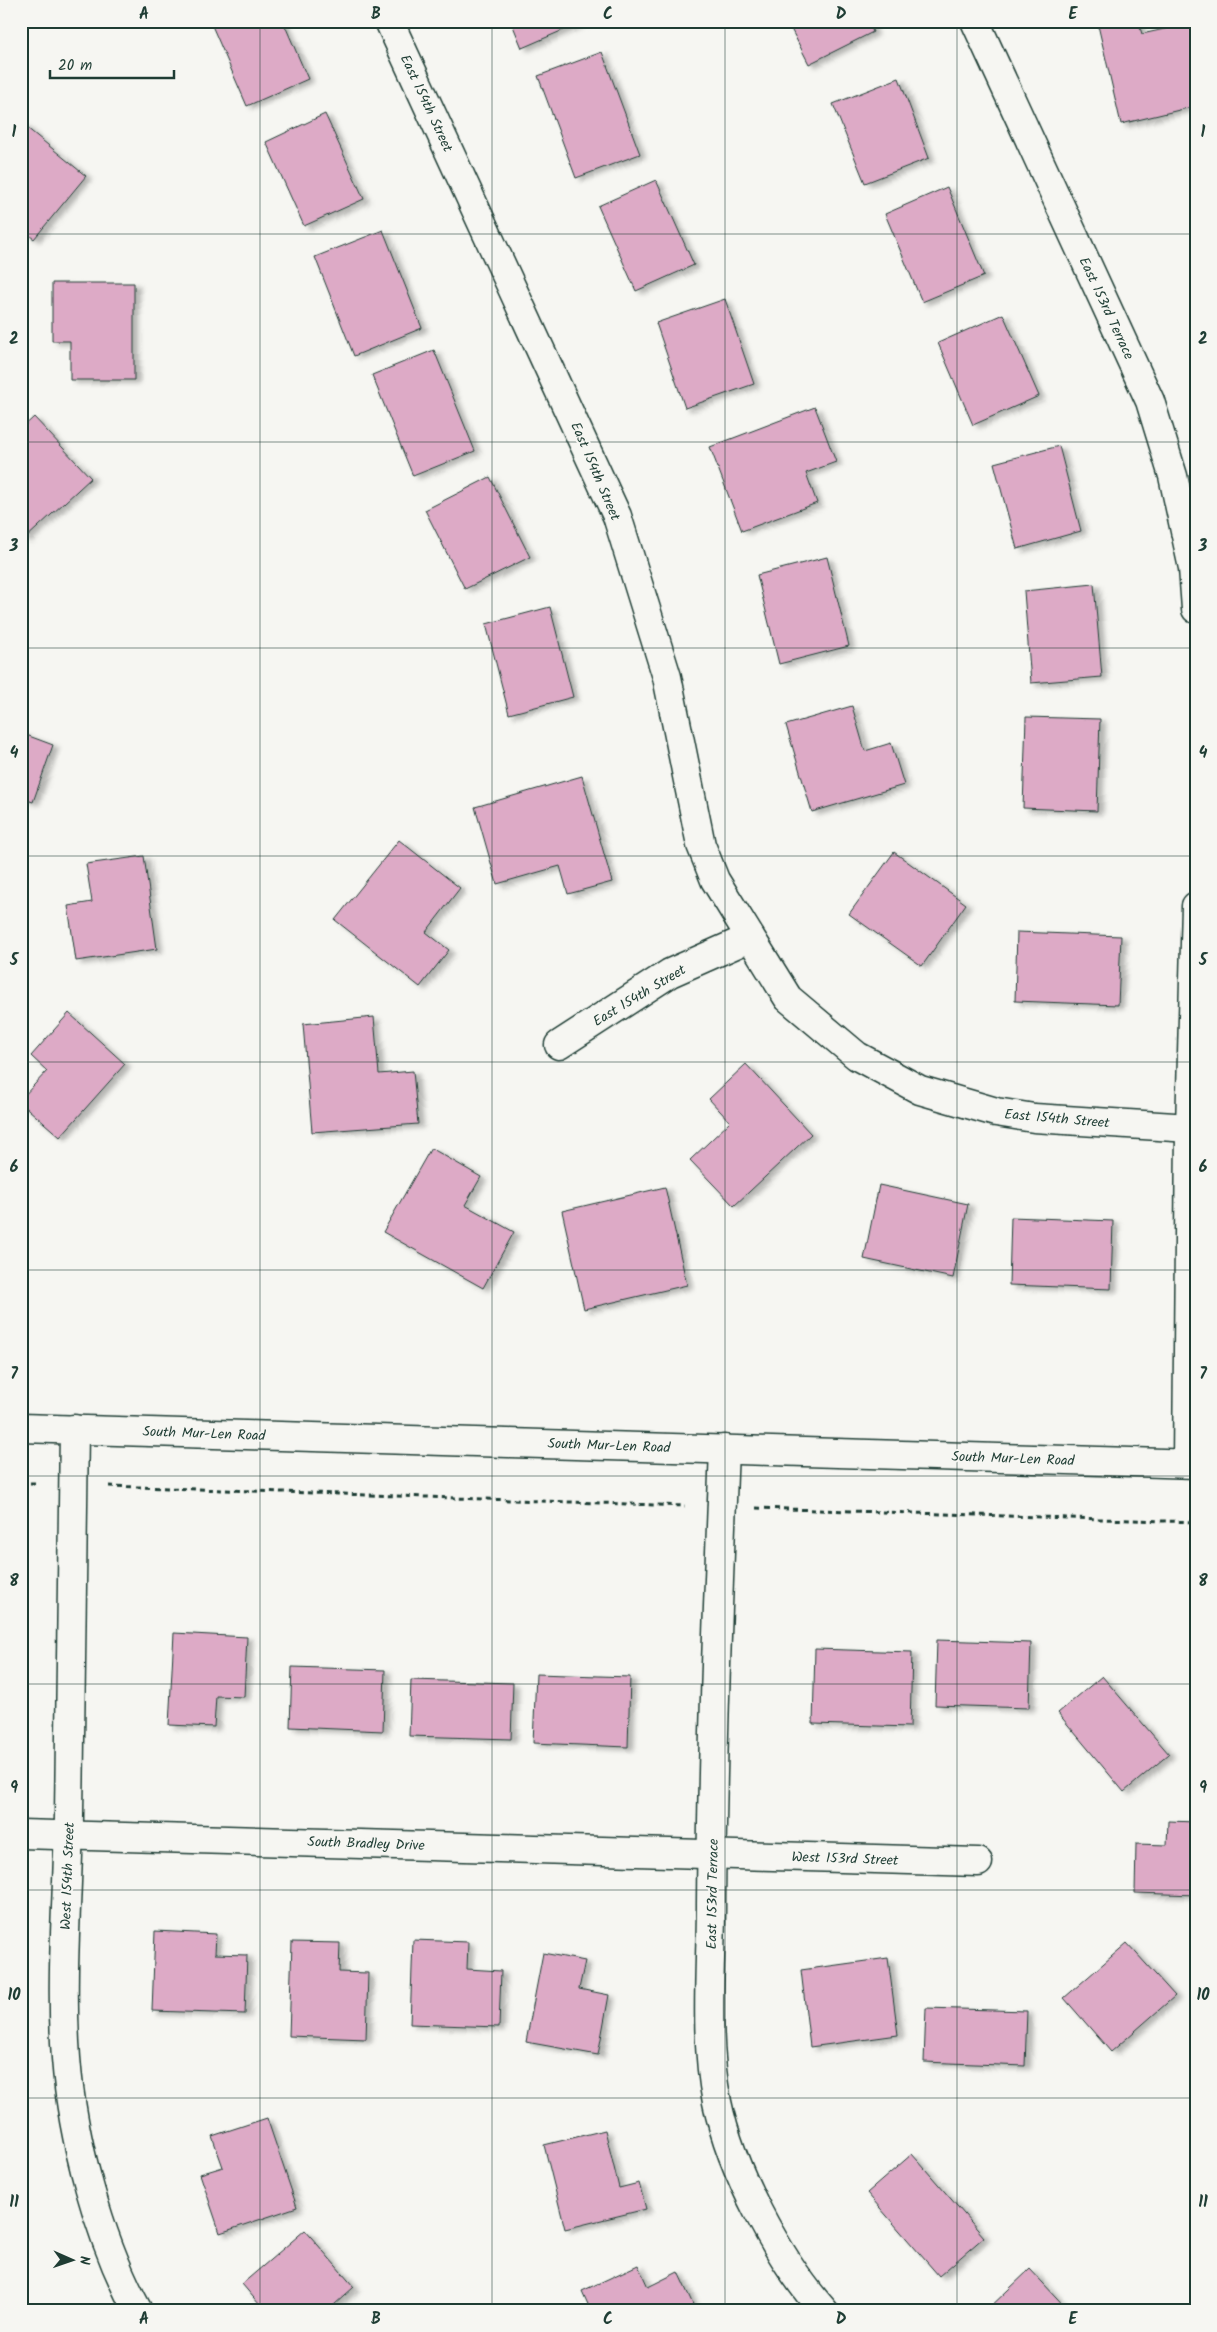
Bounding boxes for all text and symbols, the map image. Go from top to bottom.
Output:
text: A [139,2,149,27]
text: B [371,2,381,27]
text: C [603,2,613,27]
text: D [836,2,847,27]
text: E [1069,2,1079,27]
scale bar [50,48,174,80]
street label: East 154th Street [394,51,459,156]
text: 20 m [58,54,92,78]
text: 1 [12,120,17,145]
text: 1 [1201,120,1206,145]
street label: East 153rd Terrace [1073,253,1140,364]
text: 2 [9,327,19,352]
text: 2 [1198,327,1208,352]
street label: East 154th Street [564,419,626,525]
text: 3 [9,534,19,559]
text: 3 [1198,534,1208,559]
text: 4 [10,741,19,766]
text: 4 [1199,741,1208,766]
text: 5 [9,948,20,973]
text: 5 [1198,948,1209,973]
street label: East 154th Street [589,959,691,1032]
street label: East 154th Street [1003,1103,1111,1135]
text: 6 [10,1155,19,1180]
text: 6 [1199,1155,1208,1180]
text: 7 [10,1362,18,1387]
text: 7 [1199,1362,1207,1387]
street label: South Mur-Len Road [142,1421,267,1447]
street label: South Mur-Len Road [547,1433,672,1459]
street label: South Mur-Len Road [951,1446,1076,1472]
text: 8 [9,1569,19,1594]
text: 8 [1198,1569,1208,1594]
text: 9 [10,1776,18,1801]
text: 9 [1199,1776,1207,1801]
street label: West 154th Street [55,1821,81,1930]
street label: South Bradley Drive [307,1831,426,1857]
street label: East 153rd Terrace [701,1838,725,1950]
street label: West 153rd Street [791,1846,899,1872]
text: 10 [7,1983,21,2008]
text: 10 [1196,1983,1210,2008]
text: 11 [9,2190,19,2215]
text: 11 [1198,2190,1208,2215]
north arrow [48,2234,98,2284]
text: N [73,2256,95,2265]
text: A [139,2307,149,2332]
text: B [371,2307,381,2332]
text: C [603,2307,613,2332]
text: D [836,2307,847,2332]
text: E [1069,2307,1079,2332]

